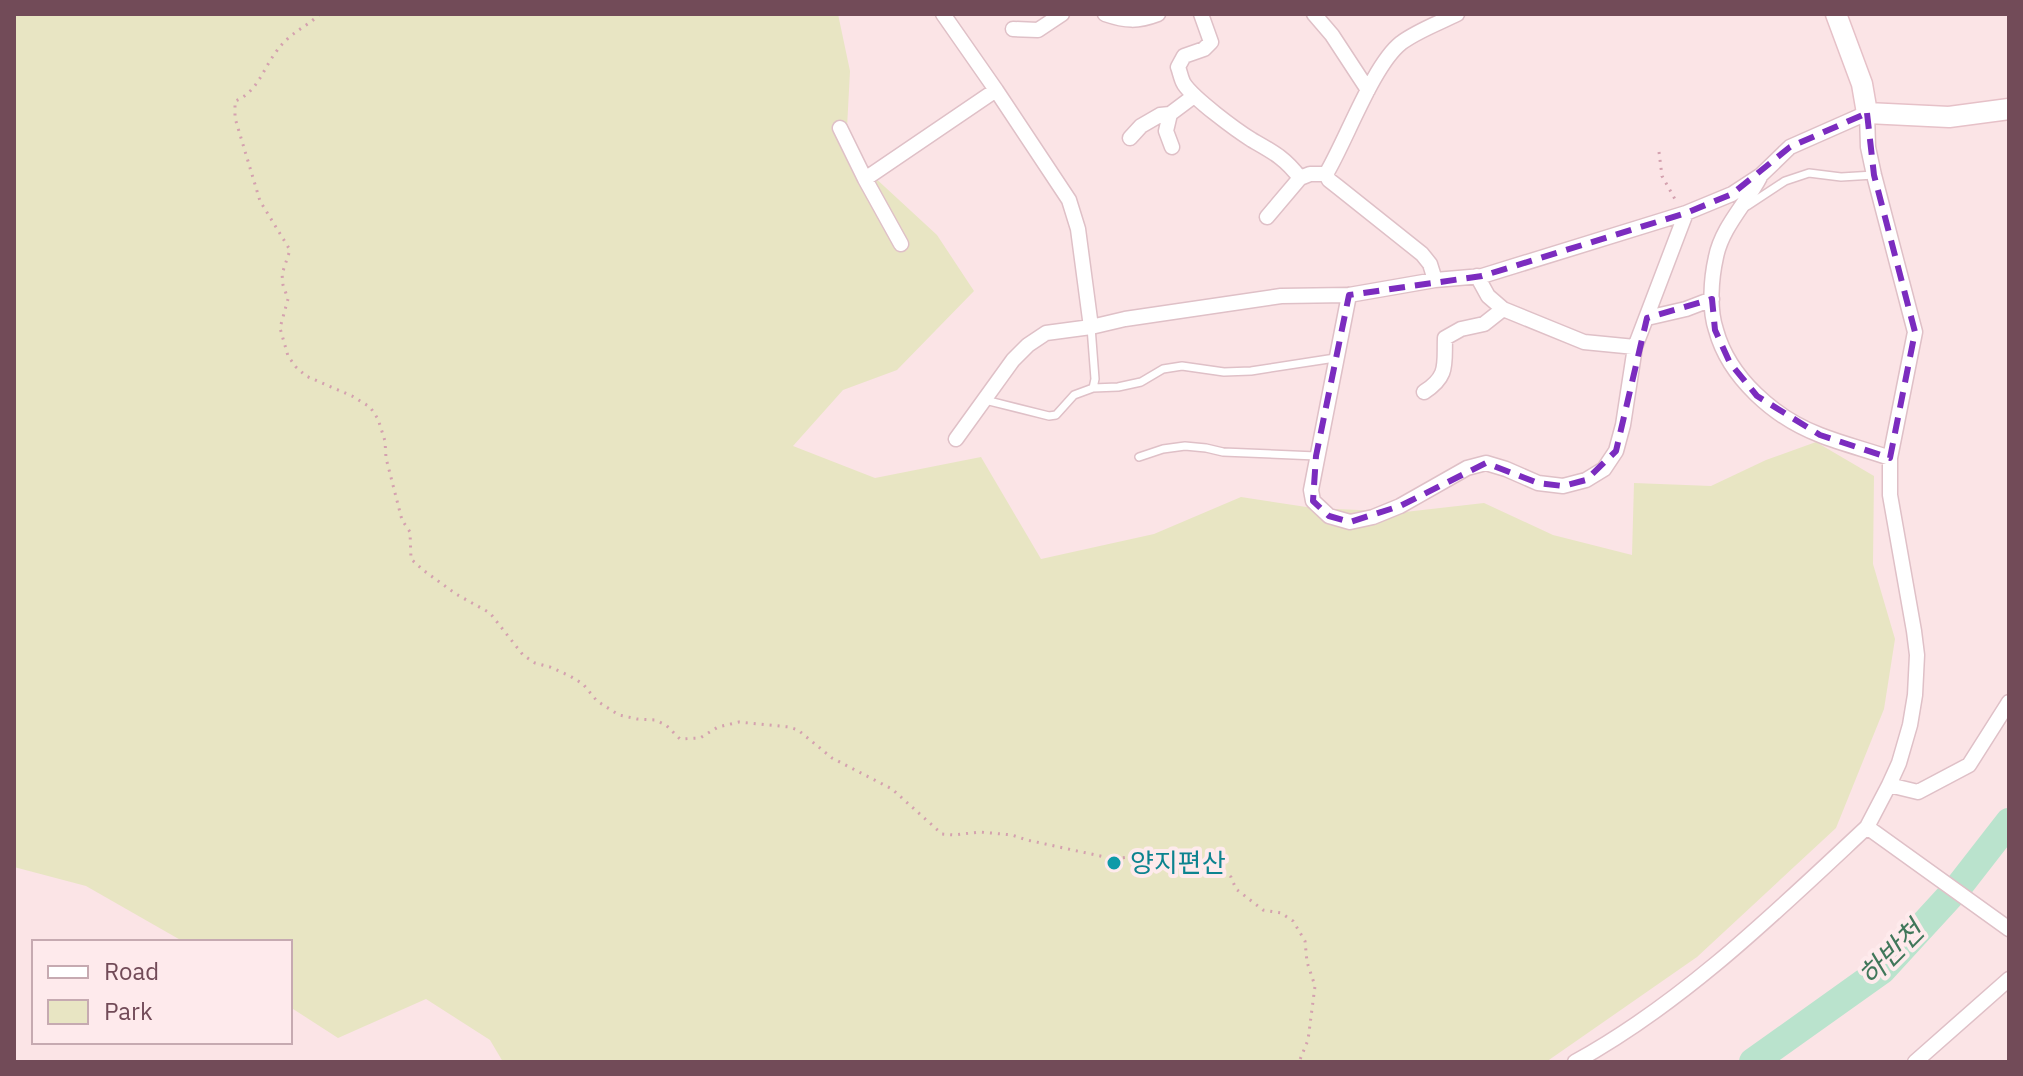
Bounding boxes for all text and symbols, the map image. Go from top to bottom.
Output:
place label: 양지편산 [1130,845,1226,879]
marker: 양지편산 [1105,854,1123,872]
water label: 하반천 [1850,910,1933,993]
legend [32,940,292,1044]
text: Road [104,955,159,987]
text: Park [104,995,153,1027]

